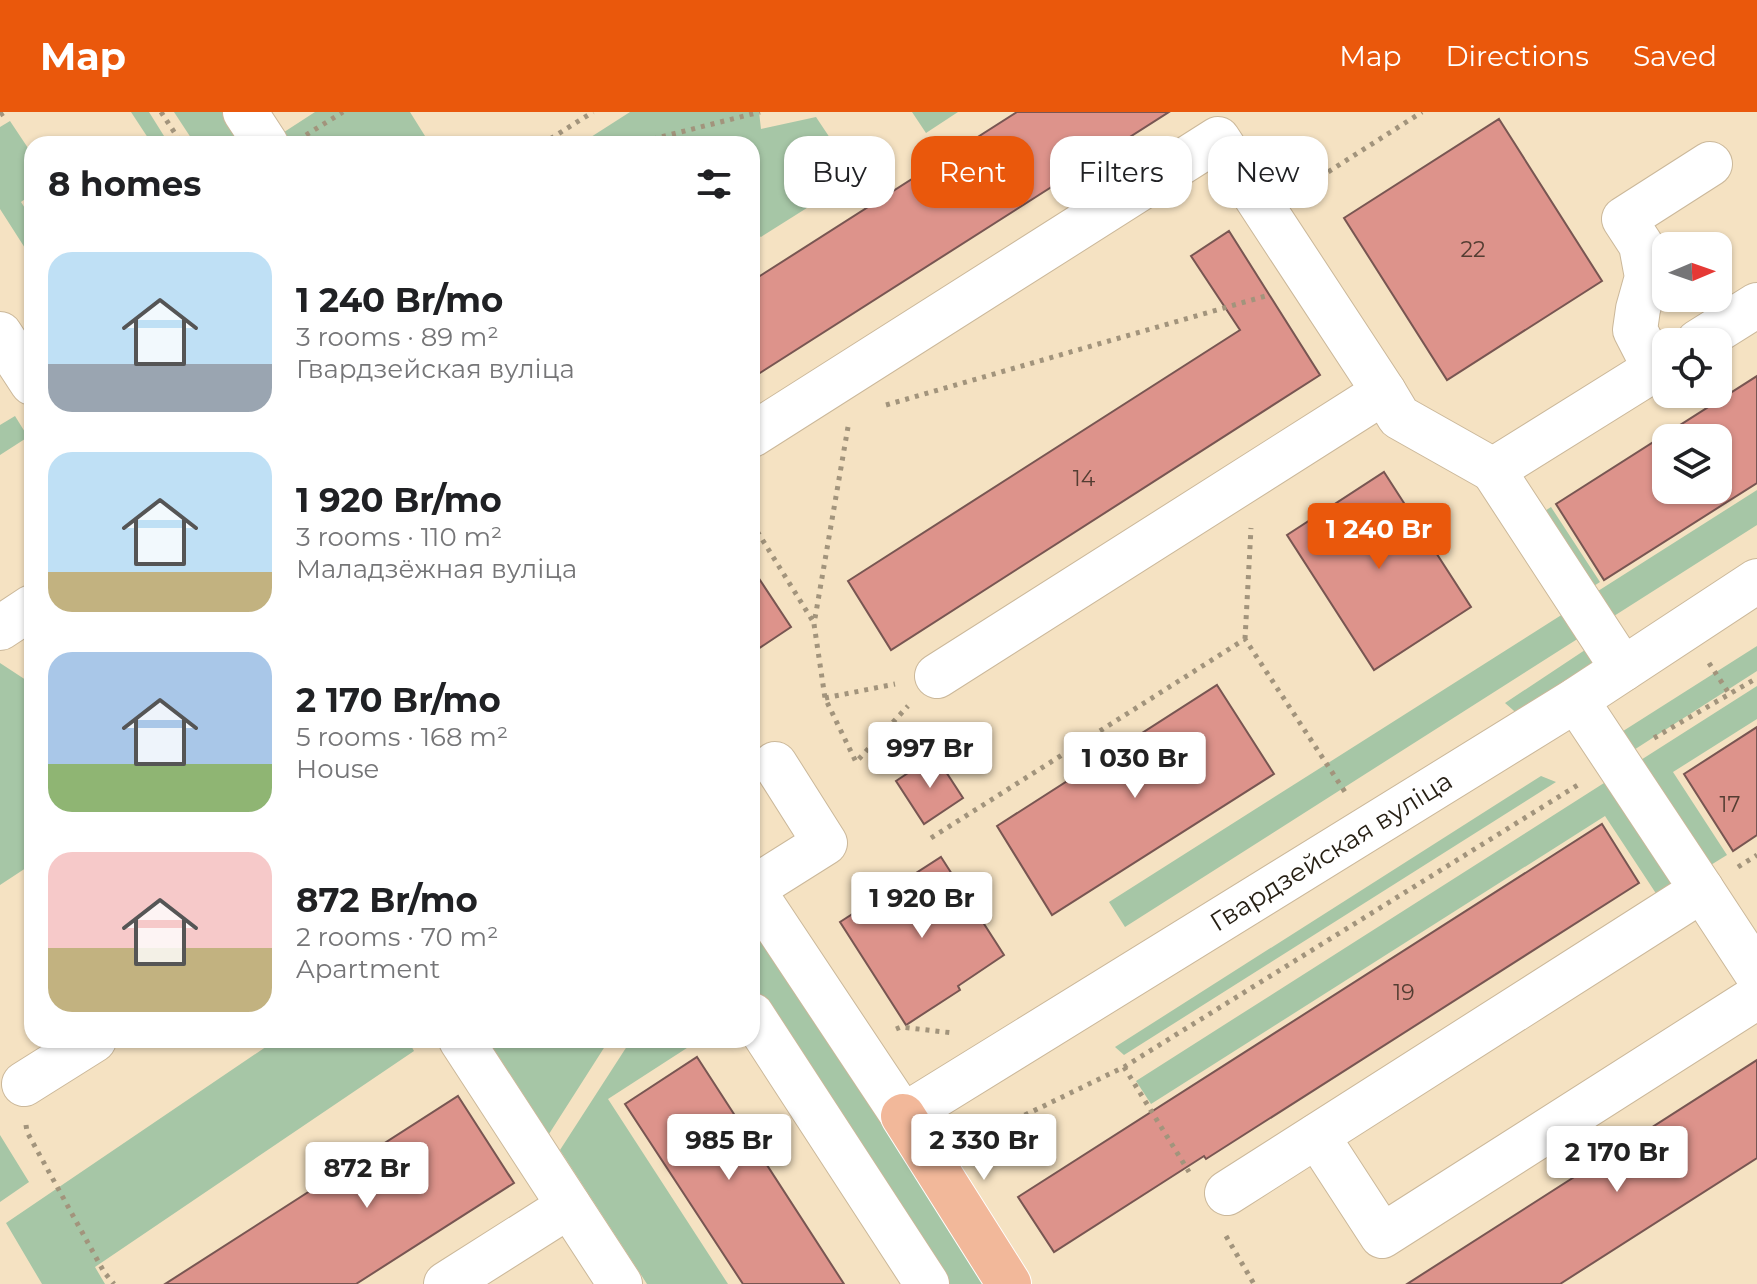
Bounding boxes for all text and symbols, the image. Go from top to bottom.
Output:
text: Map [40,33,126,80]
text: Map [1339,39,1401,73]
text: Directions [1445,39,1589,73]
text: Saved [1633,39,1717,73]
chip: Buy [784,136,895,208]
chip: Rent [911,136,1034,208]
chip: Filters [1050,136,1192,208]
chip: New [1208,136,1328,208]
icon: filters [692,162,736,206]
text: 8 homes [48,163,201,205]
north arrow [1652,232,1732,312]
map controls [1652,232,1732,504]
house number: 22 [1461,236,1486,263]
text: 1 240 Br/mo [296,279,503,321]
icon: home [112,284,208,380]
text: 3 rooms · 89 m² [296,321,499,353]
button: locate [1652,328,1732,408]
text: Гвардзейская вуліца [296,353,575,385]
button: layers [1652,424,1732,504]
house number: 14 [1073,465,1096,492]
text: 1 920 Br/mo [296,479,502,521]
icon: home [112,484,208,580]
pin: 1 240 Br [1296,503,1462,571]
text: 1 240 Br [1326,513,1432,545]
text: 3 rooms · 110 m² [296,521,502,553]
text: Маладзёжная вуліца [296,553,577,585]
text: 2 170 Br/mo [296,679,501,721]
icon: home [112,684,208,780]
text: 5 rooms · 168 m² [296,721,508,753]
pin: 997 Br [865,722,995,790]
text: 997 Br [886,732,974,764]
pin: 1 030 Br [1052,732,1218,800]
text: 1 030 Br [1082,742,1188,774]
text: House [296,753,379,785]
street label: Гвардзейская вуліца [1204,764,1458,938]
house number: 17 [1720,791,1740,818]
pin: 1 920 Br [839,872,1005,940]
text: 872 Br/mo [296,879,478,921]
text: 1 920 Br [869,882,975,914]
icon: home [112,884,208,980]
text: 2 rooms · 70 m² [296,921,498,953]
text: Apartment [296,953,440,985]
house number: 19 [1393,979,1415,1006]
pin: 985 Br [664,1114,794,1182]
pin: 2 330 Br [901,1114,1067,1182]
text: 985 Br [685,1124,773,1156]
text: 2 330 Br [929,1124,1039,1156]
pin: 2 170 Br [1534,1126,1700,1194]
text: 2 170 Br [1565,1136,1669,1168]
pin: 872 Br [302,1142,432,1210]
text: 872 Br [323,1152,411,1184]

